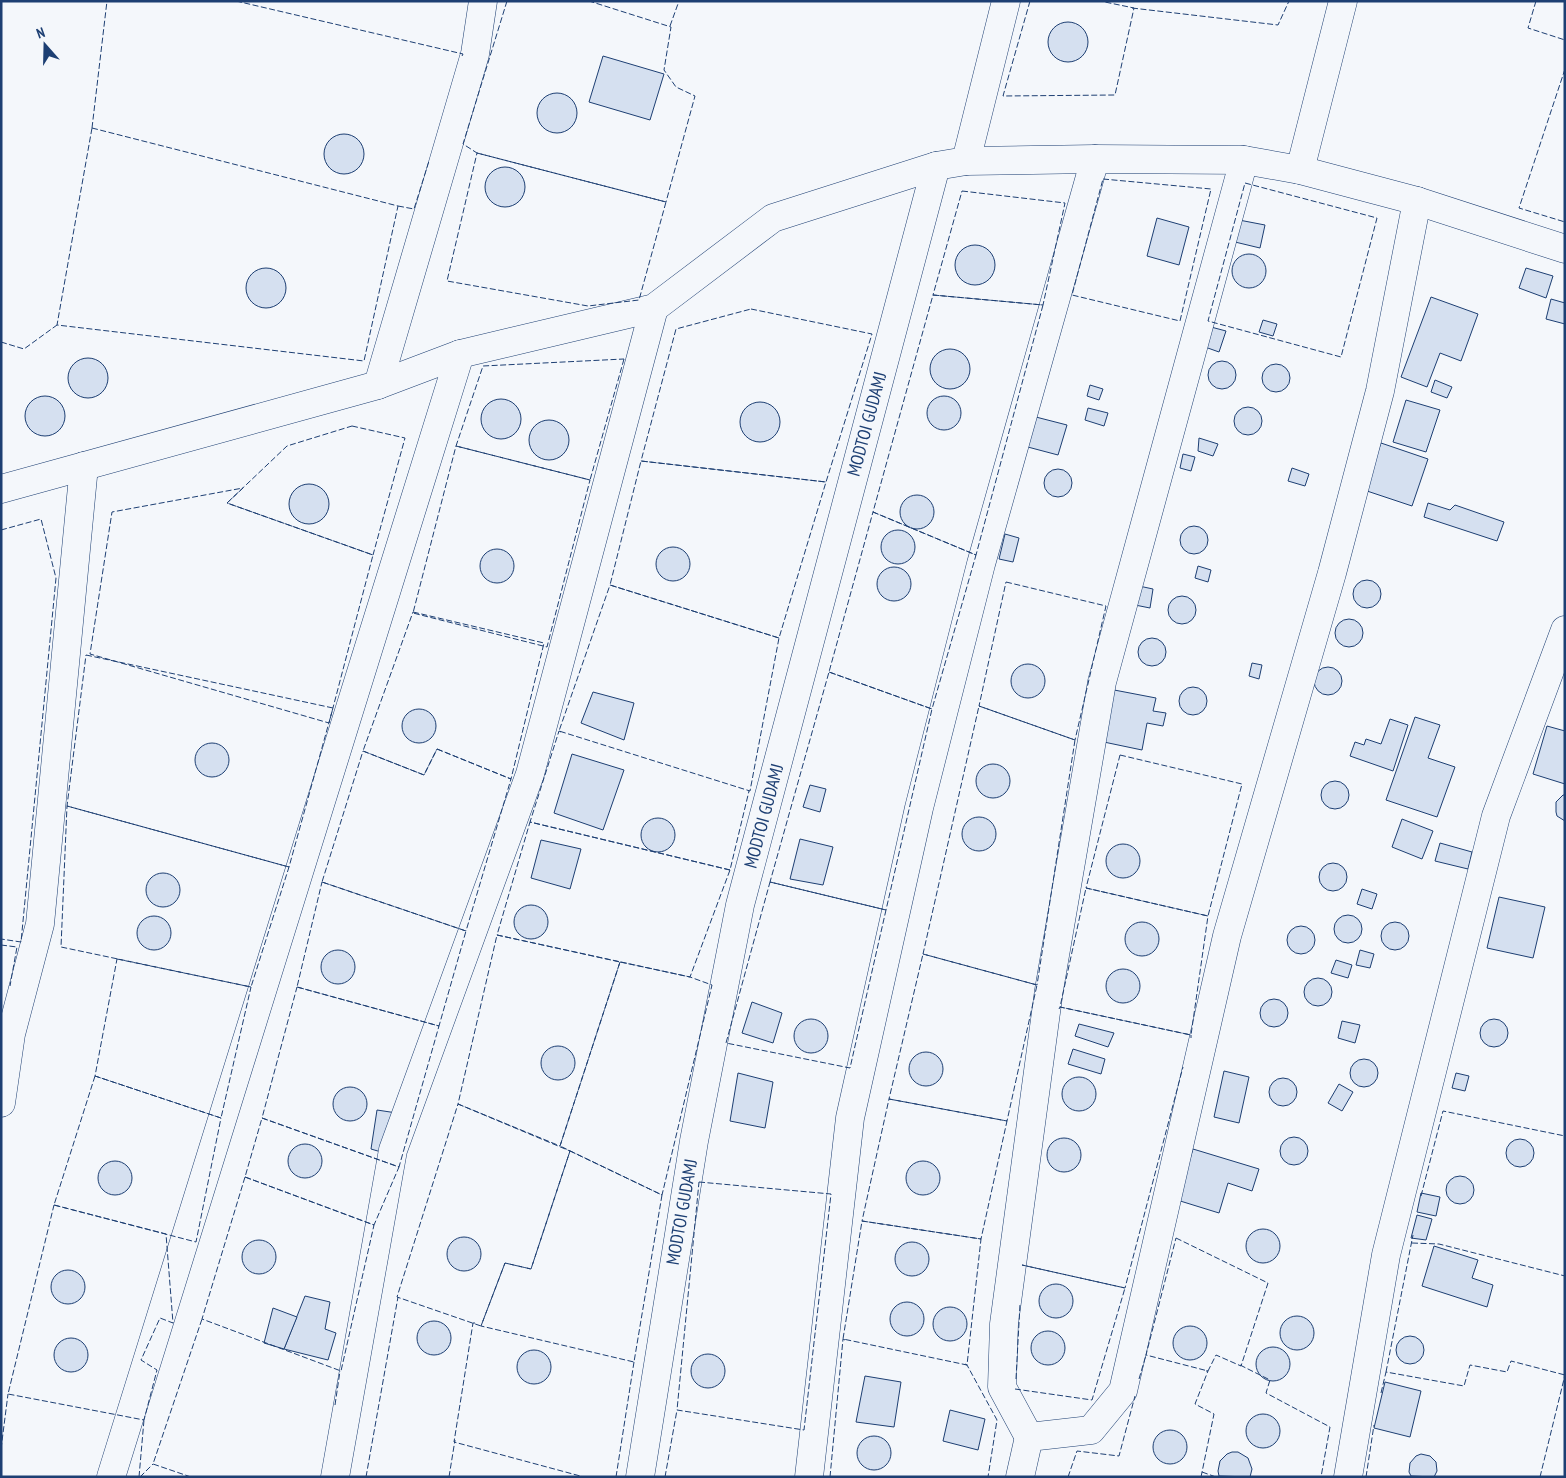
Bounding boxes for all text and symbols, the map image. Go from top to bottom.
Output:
north arrow [20,20,70,70]
text: N [34,23,47,43]
street label: MODTOI GUDAMJ [842,369,891,479]
street label: MODTOI GUDAMJ [739,761,788,871]
street label: MODTOI GUDAMJ [661,1157,702,1267]

